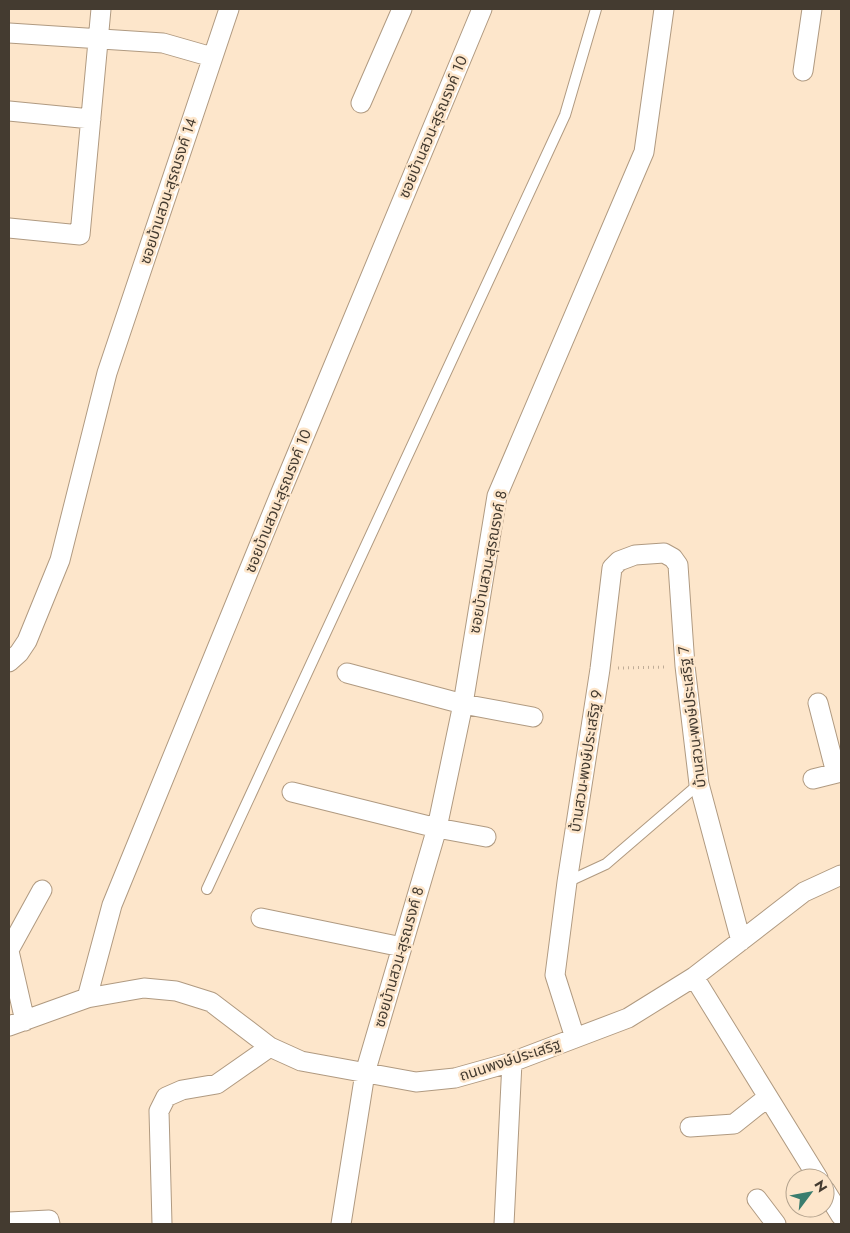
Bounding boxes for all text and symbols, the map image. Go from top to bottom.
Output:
street label: ซอยบ้านสวน-สุรณรงค์ 10 [393,52,473,202]
street label: ซอยบ้านสวน-สุรณรงค์ 14 [134,115,202,267]
street label: ซอยบ้านสวน-สุรณรงค์ 10 [239,426,317,576]
street label: ซอยบ้านสวน-สุรณรงค์ 8 [463,489,513,635]
street label: บ้านสวน-พงษ์ประเสริฐ 7 [672,645,712,789]
street label: บ้านสวน-พงษ์ประเสริฐ 9 [564,688,608,834]
street label: ซอยบ้านสวน-สุรณรงค์ 8 [368,884,430,1030]
street label: ถนนพงษ์ประเสริฐ [456,1033,564,1087]
north arrow [785,1168,835,1218]
text: N [810,1176,832,1196]

